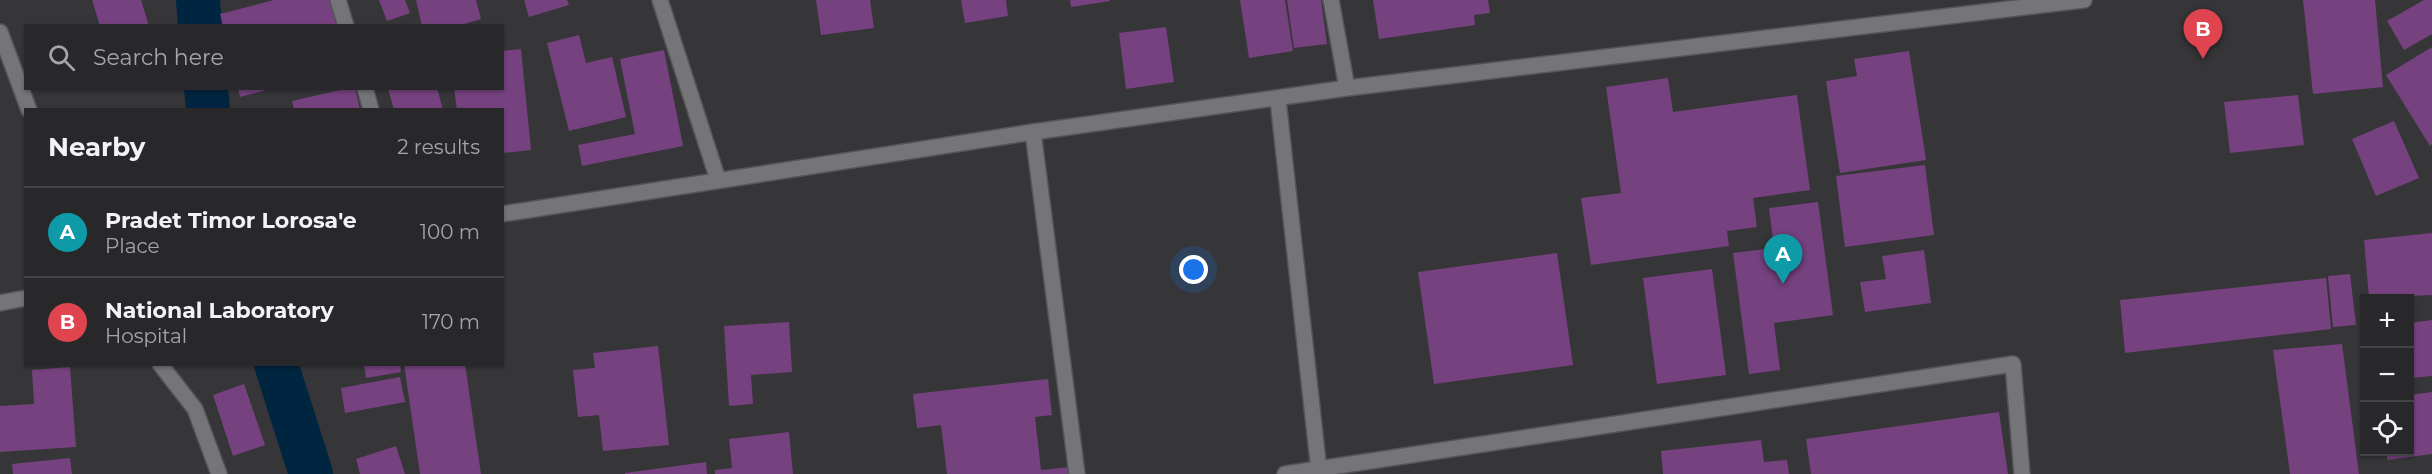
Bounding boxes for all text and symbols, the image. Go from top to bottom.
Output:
pin: B [2184,10,2222,59]
search box [24,24,504,90]
icon: search [45,41,78,74]
text: Search here [93,44,224,71]
text: Nearby [48,131,145,163]
text: 2 results [397,135,480,159]
text: Pradet Timor Lorosa'e [105,207,357,234]
text: A [60,220,75,244]
text: 100 m [420,220,480,244]
text: Place [105,234,160,258]
pin: A [1764,234,1802,284]
your location [1179,255,1208,284]
map controls [2360,294,2414,456]
button: + [2360,294,2414,348]
text: National Laboratory [105,297,334,324]
text: B [60,310,75,334]
text: 170 m [422,310,480,334]
text: Hospital [105,324,187,348]
button: − [2360,348,2414,402]
button: locate [2360,402,2414,456]

